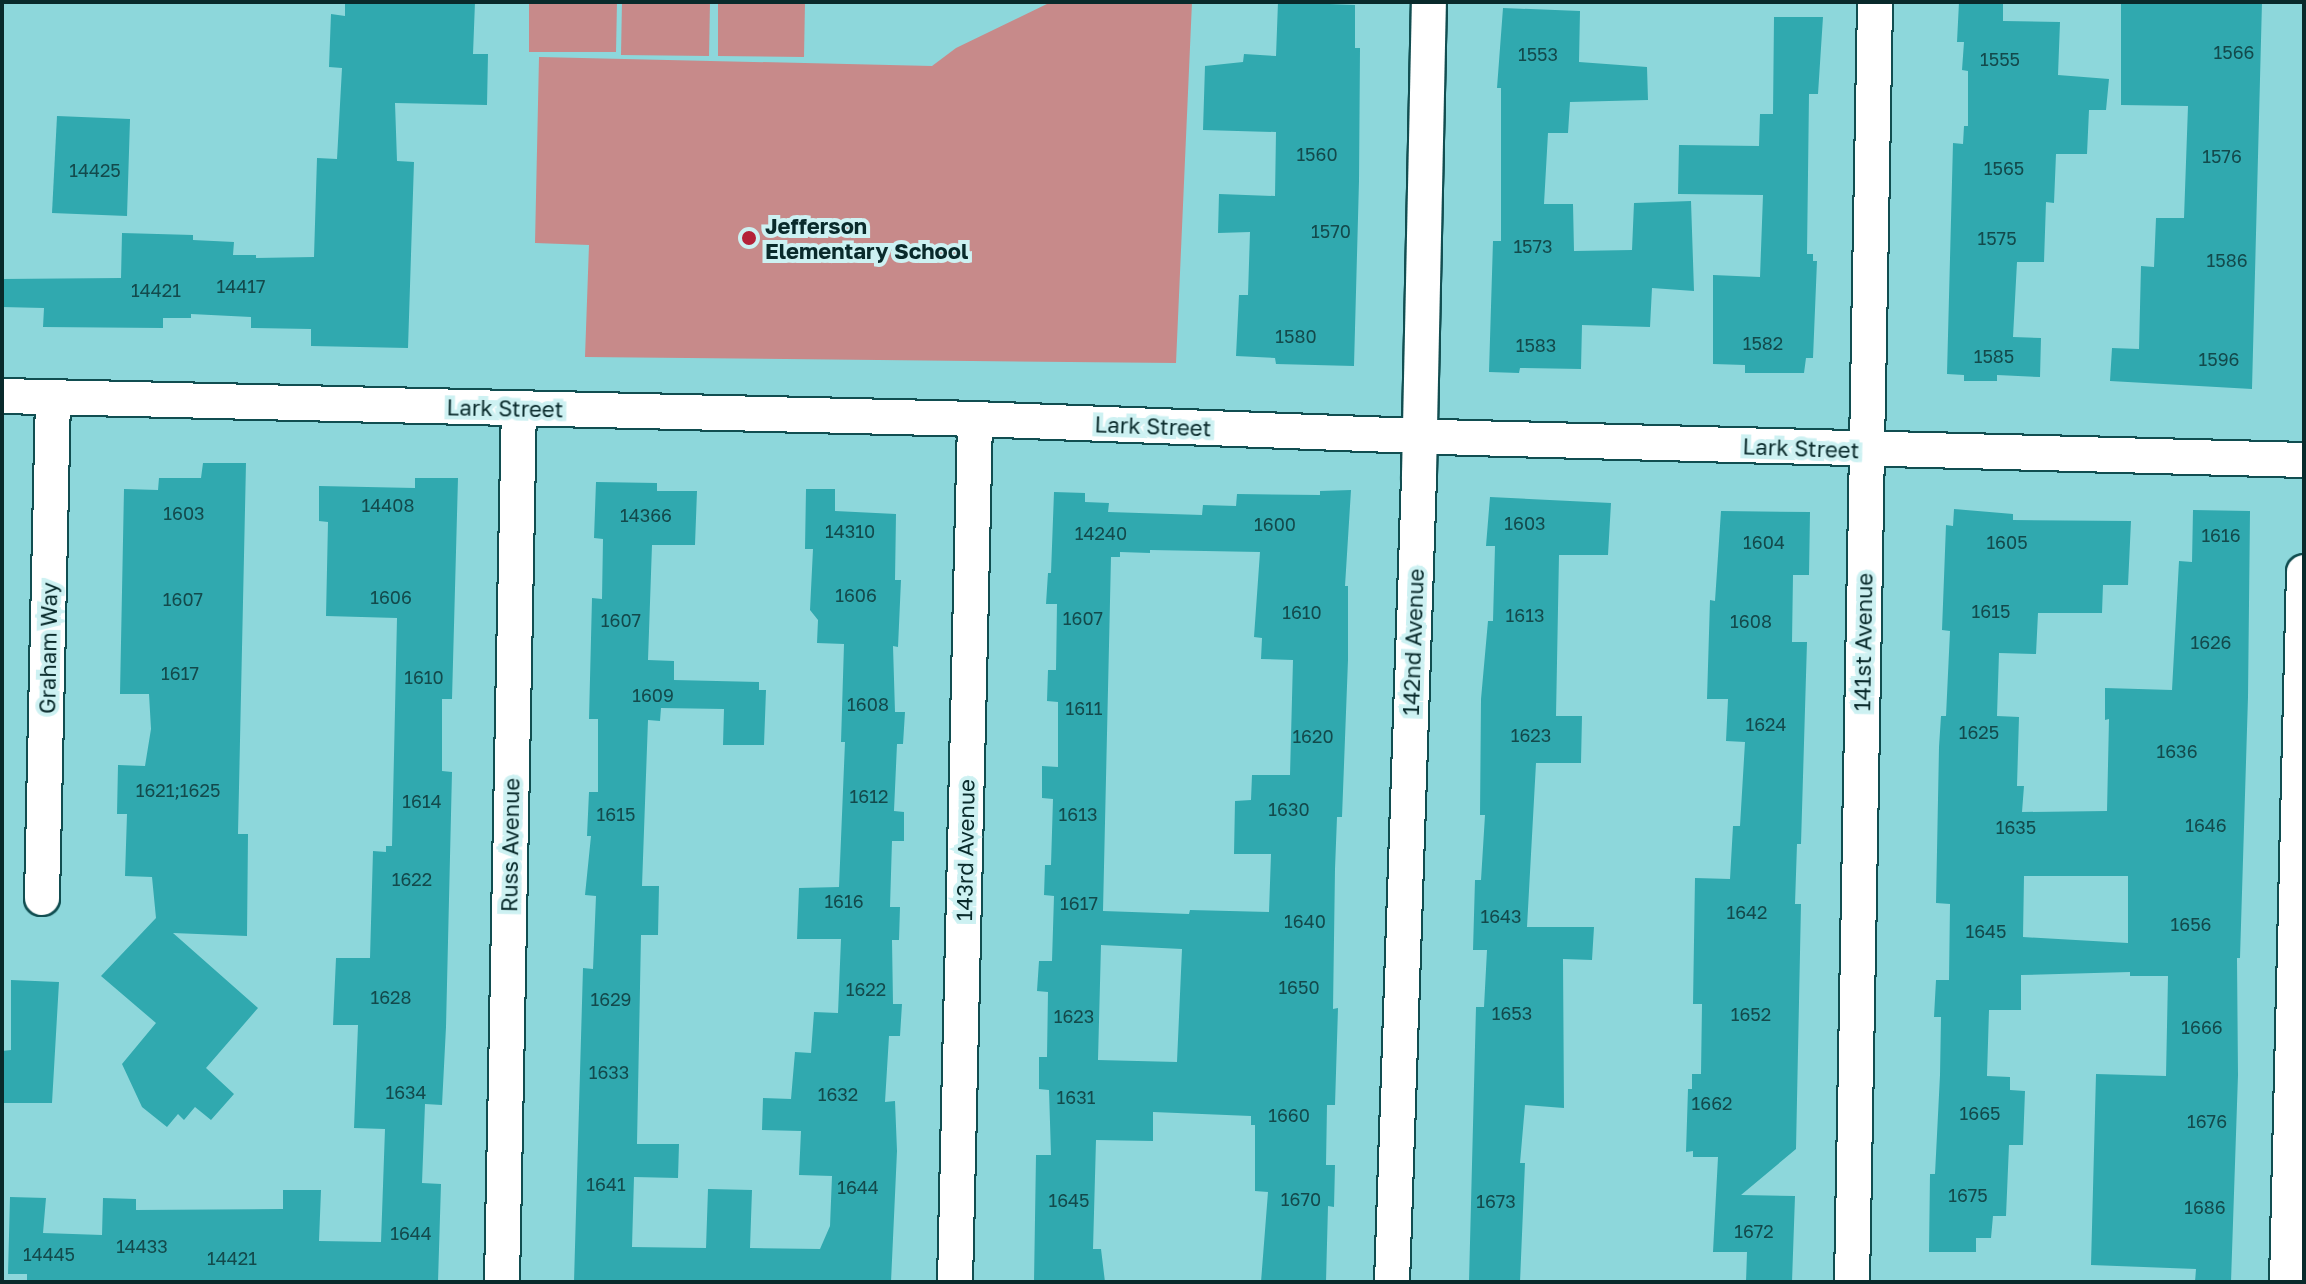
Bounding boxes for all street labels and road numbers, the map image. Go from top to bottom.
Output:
street label: Lark Street [446,394,564,422]
street label: Lark Street [1094,411,1212,441]
street label: Lark Street [1742,433,1860,463]
street label: 142nd Avenue [1397,568,1429,716]
street label: 141st Avenue [1849,573,1877,711]
street label: Graham Way [34,582,62,714]
street label: Russ Avenue [496,778,524,912]
street label: 143rd Avenue [951,779,979,921]

